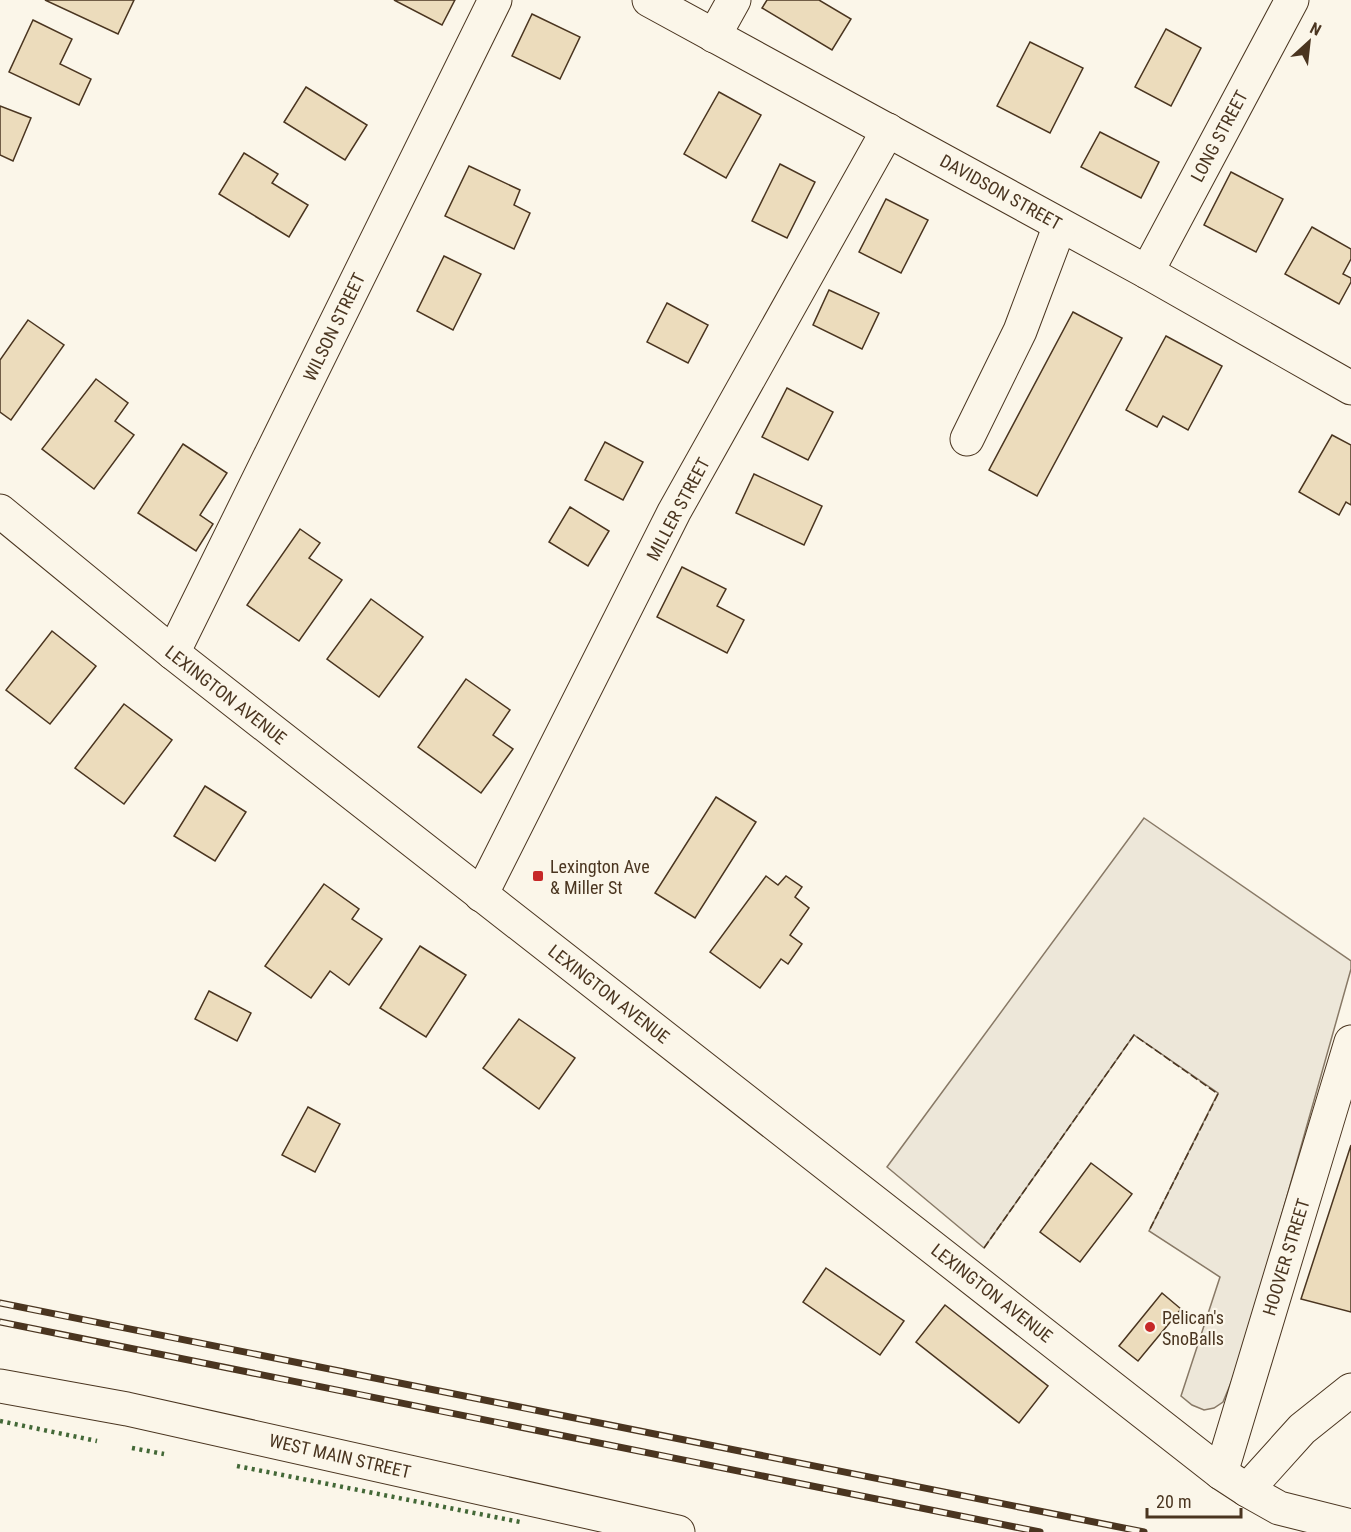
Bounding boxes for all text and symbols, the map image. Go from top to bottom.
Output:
north arrow [1279,12,1339,72]
text: N [1307,18,1324,40]
street label: LONG STREET [1186,87,1252,185]
street label: DAVIDSON STREET [937,150,1065,234]
street label: WILSON STREET [299,269,369,385]
street label: MILLER STREET [642,454,714,564]
street label: LEXINGTON AVENUE [161,641,291,749]
place label: Lexington Ave & Miller St [550,856,650,898]
marker: Lexington Ave & Miller St [531,869,545,883]
street label: LEXINGTON AVENUE [544,940,674,1048]
street label: HOOVER STREET [1258,1196,1314,1318]
street label: LEXINGTON AVENUE [927,1239,1057,1347]
place label: Pelican's SnoBalls [1162,1307,1224,1349]
marker: Pelican's SnoBalls [1143,1320,1157,1334]
street label: WEST MAIN STREET [267,1429,413,1483]
scale bar [1147,1481,1242,1519]
text: 20 m [1156,1491,1191,1512]

